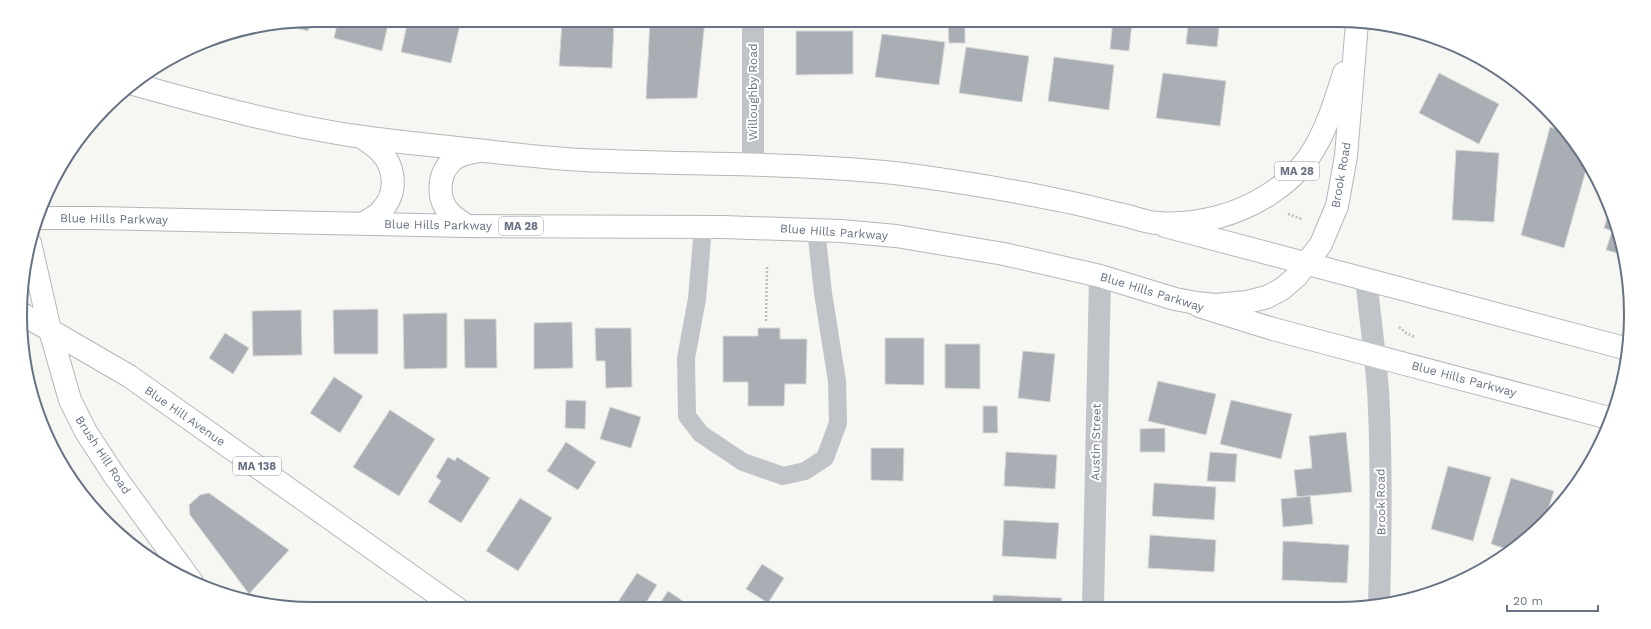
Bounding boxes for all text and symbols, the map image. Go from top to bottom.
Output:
street label: Willoughby Road [746,43,760,141]
street label: Brook Road [1328,141,1354,209]
road number: MA 28 [1275,162,1319,180]
street label: Blue Hills Parkway [60,211,169,227]
street label: Blue Hills Parkway [384,217,493,233]
road number: MA 28 [499,217,543,235]
street label: Blue Hills Parkway [780,221,889,243]
street label: Blue Hills Parkway [1098,270,1206,315]
street label: Blue Hills Parkway [1410,358,1519,400]
street label: Blue Hill Avenue [142,383,228,449]
street label: Austin Street [1088,403,1104,481]
street label: Brush Hill Road [73,413,133,497]
road number: MA 138 [233,457,281,475]
street label: Brook Road [1373,468,1389,536]
scale bar [1507,587,1598,613]
text: 20 m [1513,594,1543,608]

